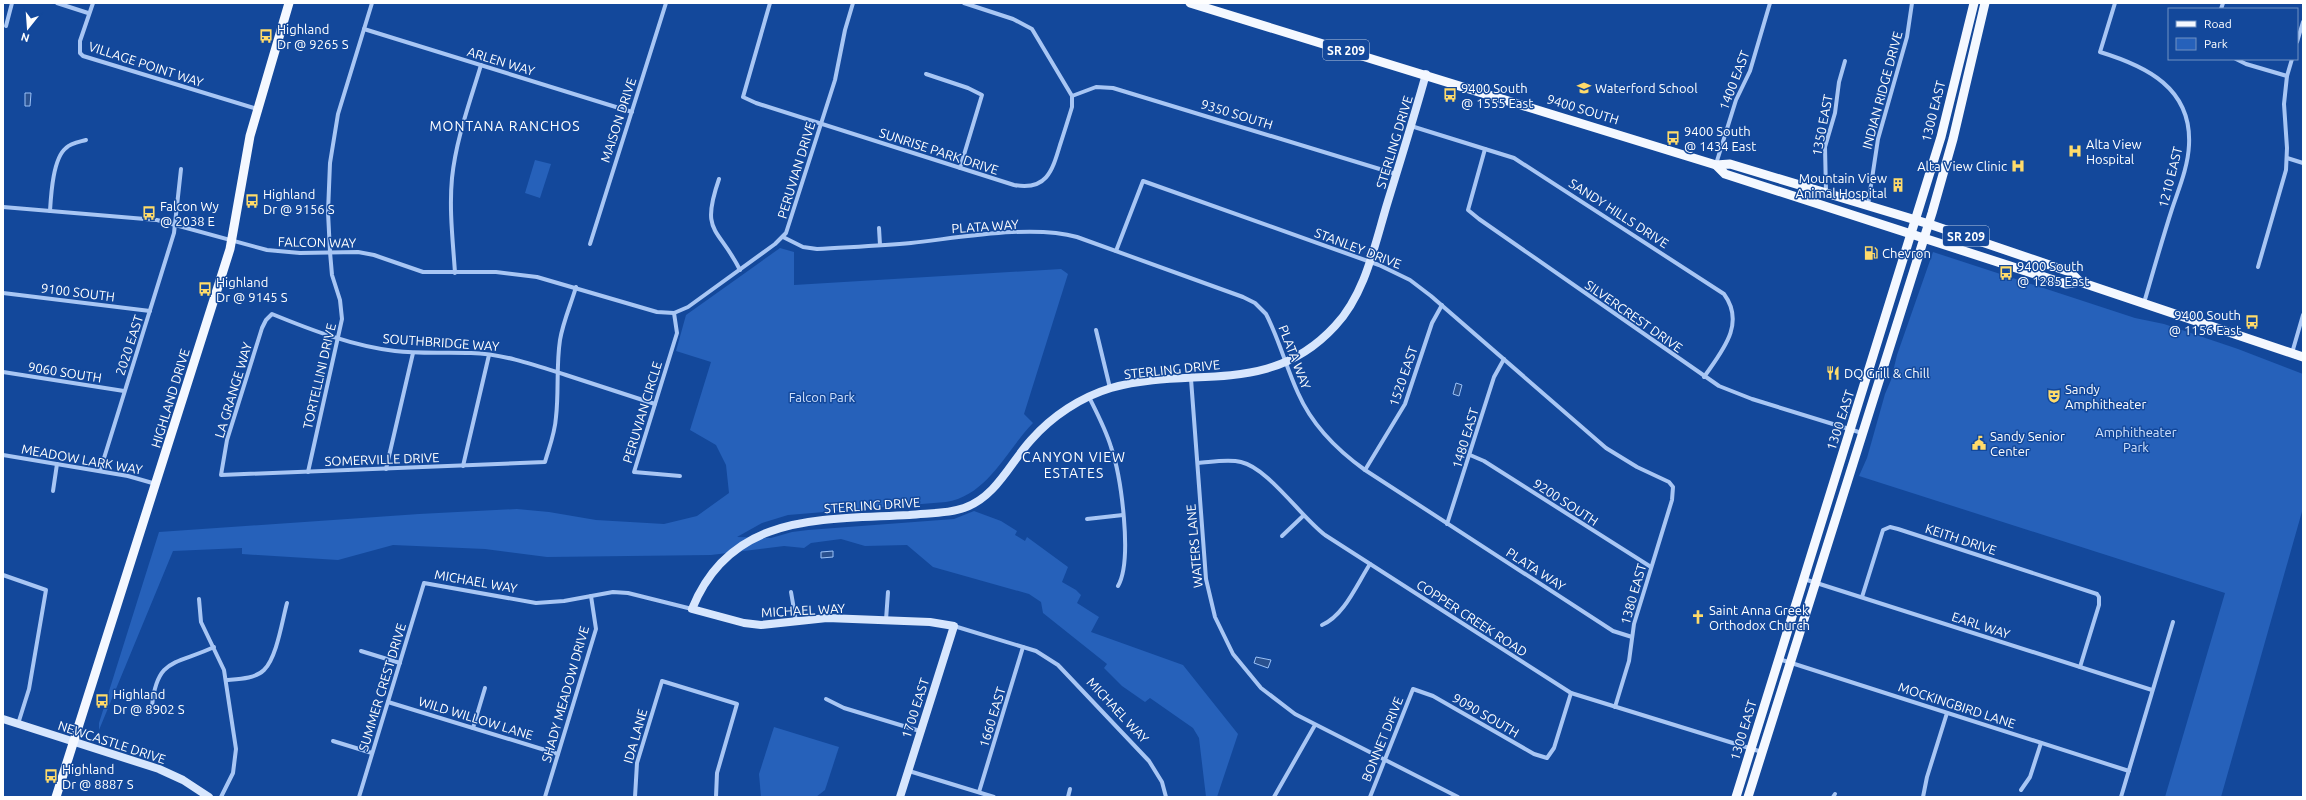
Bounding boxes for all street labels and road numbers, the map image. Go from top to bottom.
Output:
street label: INDIAN RIDGE DRIVE [1860,30,1904,150]
street label: VILLAGE POINT WAY [87,39,206,89]
road number: SR 209 [1323,40,1369,60]
street label: ARLEN WAY [466,44,537,78]
street label: 1400 EAST [1716,48,1752,112]
street label: MAISON DRIVE [598,76,638,164]
street label: 1300 EAST [1919,79,1947,143]
street label: 9400 SOUTH [1545,91,1621,127]
street label: 1350 EAST [1809,93,1835,157]
street label: STERLING DRIVE [1373,94,1415,190]
street label: 9350 SOUTH [1199,96,1275,132]
street label: PERUVIAN DRIVE [775,120,817,220]
street label: SUNRISE PARK DRIVE [878,125,1000,177]
street label: 1210 EAST [2156,145,2184,209]
street label: SANDY HILLS DRIVE [1567,176,1671,250]
street label: PLATA WAY [951,217,1020,235]
street label: STANLEY DRIVE [1313,225,1403,271]
road number: SR 209 [1943,226,1989,246]
street label: FALCON WAY [278,234,357,250]
street label: SILVERCREST DRIVE [1583,277,1685,355]
street label: 9100 SOUTH [40,281,116,303]
street label: 2020 EAST [113,313,145,377]
street label: TORTELLINI DRIVE [300,322,338,430]
street label: PLATA WAY [1276,323,1314,391]
street label: SOUTHBRIDGE WAY [382,331,500,353]
street label: LA GRANGE WAY [212,340,254,439]
street label: 1520 EAST [1386,344,1420,408]
street label: HIGHLAND DRIVE [148,347,192,449]
street label: STERLING DRIVE [1123,357,1221,381]
street label: 9060 SOUTH [27,359,103,385]
street label: PERUVIAN CIRCLE [620,359,664,465]
street label: 1300 EAST [1824,388,1856,452]
street label: 1480 EAST [1449,406,1481,470]
street label: MEADOW LARK WAY [20,441,144,477]
street label: SOMERVILLE DRIVE [324,450,440,468]
street label: 9200 SOUTH [1531,476,1601,528]
street label: STERLING DRIVE [823,495,921,515]
street label: WATERS LANE [1183,504,1205,588]
street label: KEITH DRIVE [1924,521,1998,557]
street label: PLATA WAY [1504,545,1568,593]
street label: 1380 EAST [1618,562,1648,626]
street label: MICHAEL WAY [433,567,519,595]
street label: COPPER CREEK ROAD [1414,577,1530,659]
street label: MICHAEL WAY [761,601,846,619]
street label: EARL WAY [1950,609,2012,641]
street label: SUMMER CREST DRIVE [356,621,408,753]
street label: SHADY MEADOW DRIVE [539,624,591,764]
street label: MICHAEL WAY [1084,675,1152,746]
street label: 1700 EAST [899,676,931,740]
street label: MOCKINGBIRD LANE [1897,679,2017,731]
street label: 1660 EAST [976,685,1008,749]
street label: 9090 SOUTH [1450,690,1522,740]
street label: WILD WILLOW LANE [417,694,535,742]
street label: BONNET DRIVE [1359,694,1405,784]
street label: 1300 EAST [1727,698,1759,762]
street label: IDA LANE [621,707,649,765]
street label: NEWCASTLE DRIVE [56,718,168,766]

